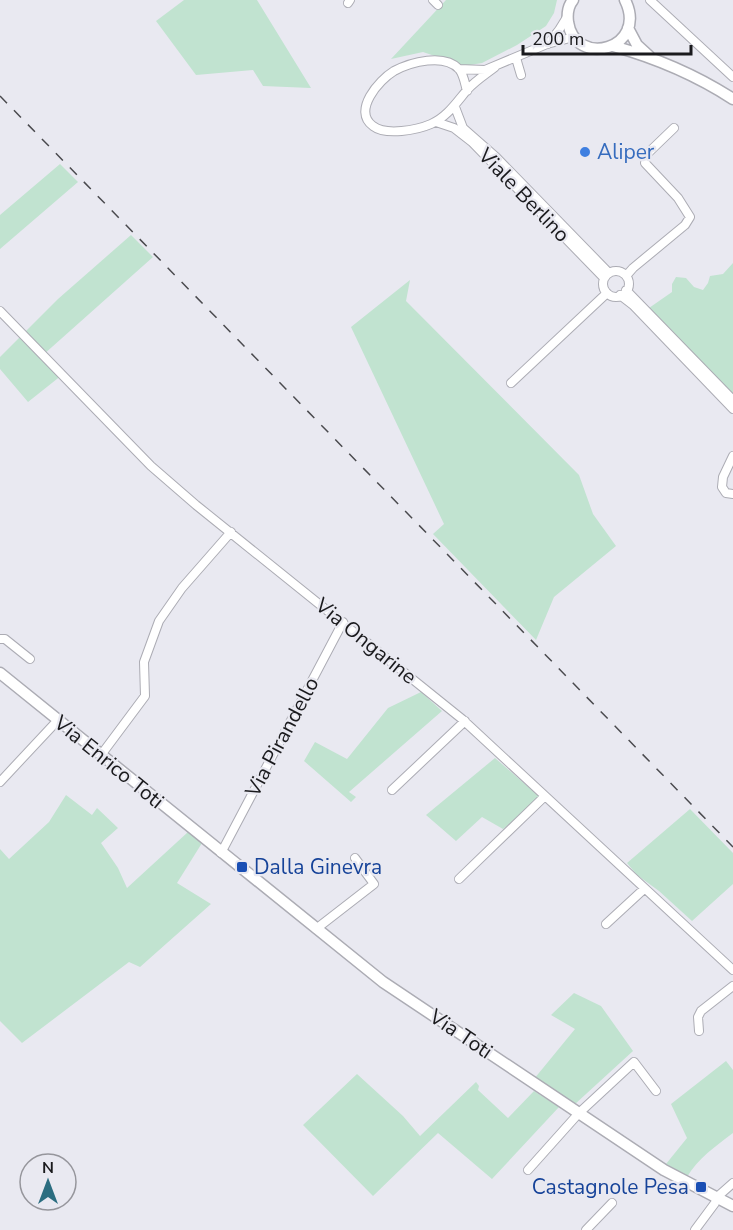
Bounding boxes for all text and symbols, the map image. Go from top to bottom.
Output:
scale bar [523,18,691,56]
text: 200 m [532,27,584,51]
place label: Aliper [597,138,655,166]
street label: Viale Berlino [471,141,576,248]
marker: Aliper [578,145,592,159]
street label: Via Ongarine [309,591,423,691]
street label: Via Pirandello [238,672,325,803]
street label: Via Enrico Toti [47,708,170,815]
place label: Dalla Ginevra [254,853,382,881]
marker: Dalla Ginevra [235,860,249,874]
street label: Via Toti [423,1002,498,1065]
north arrow [18,1152,78,1212]
text: N [42,1157,54,1179]
place label: Castagnole Pesa [532,1173,689,1201]
marker: Castagnole Pesa [694,1180,708,1194]

